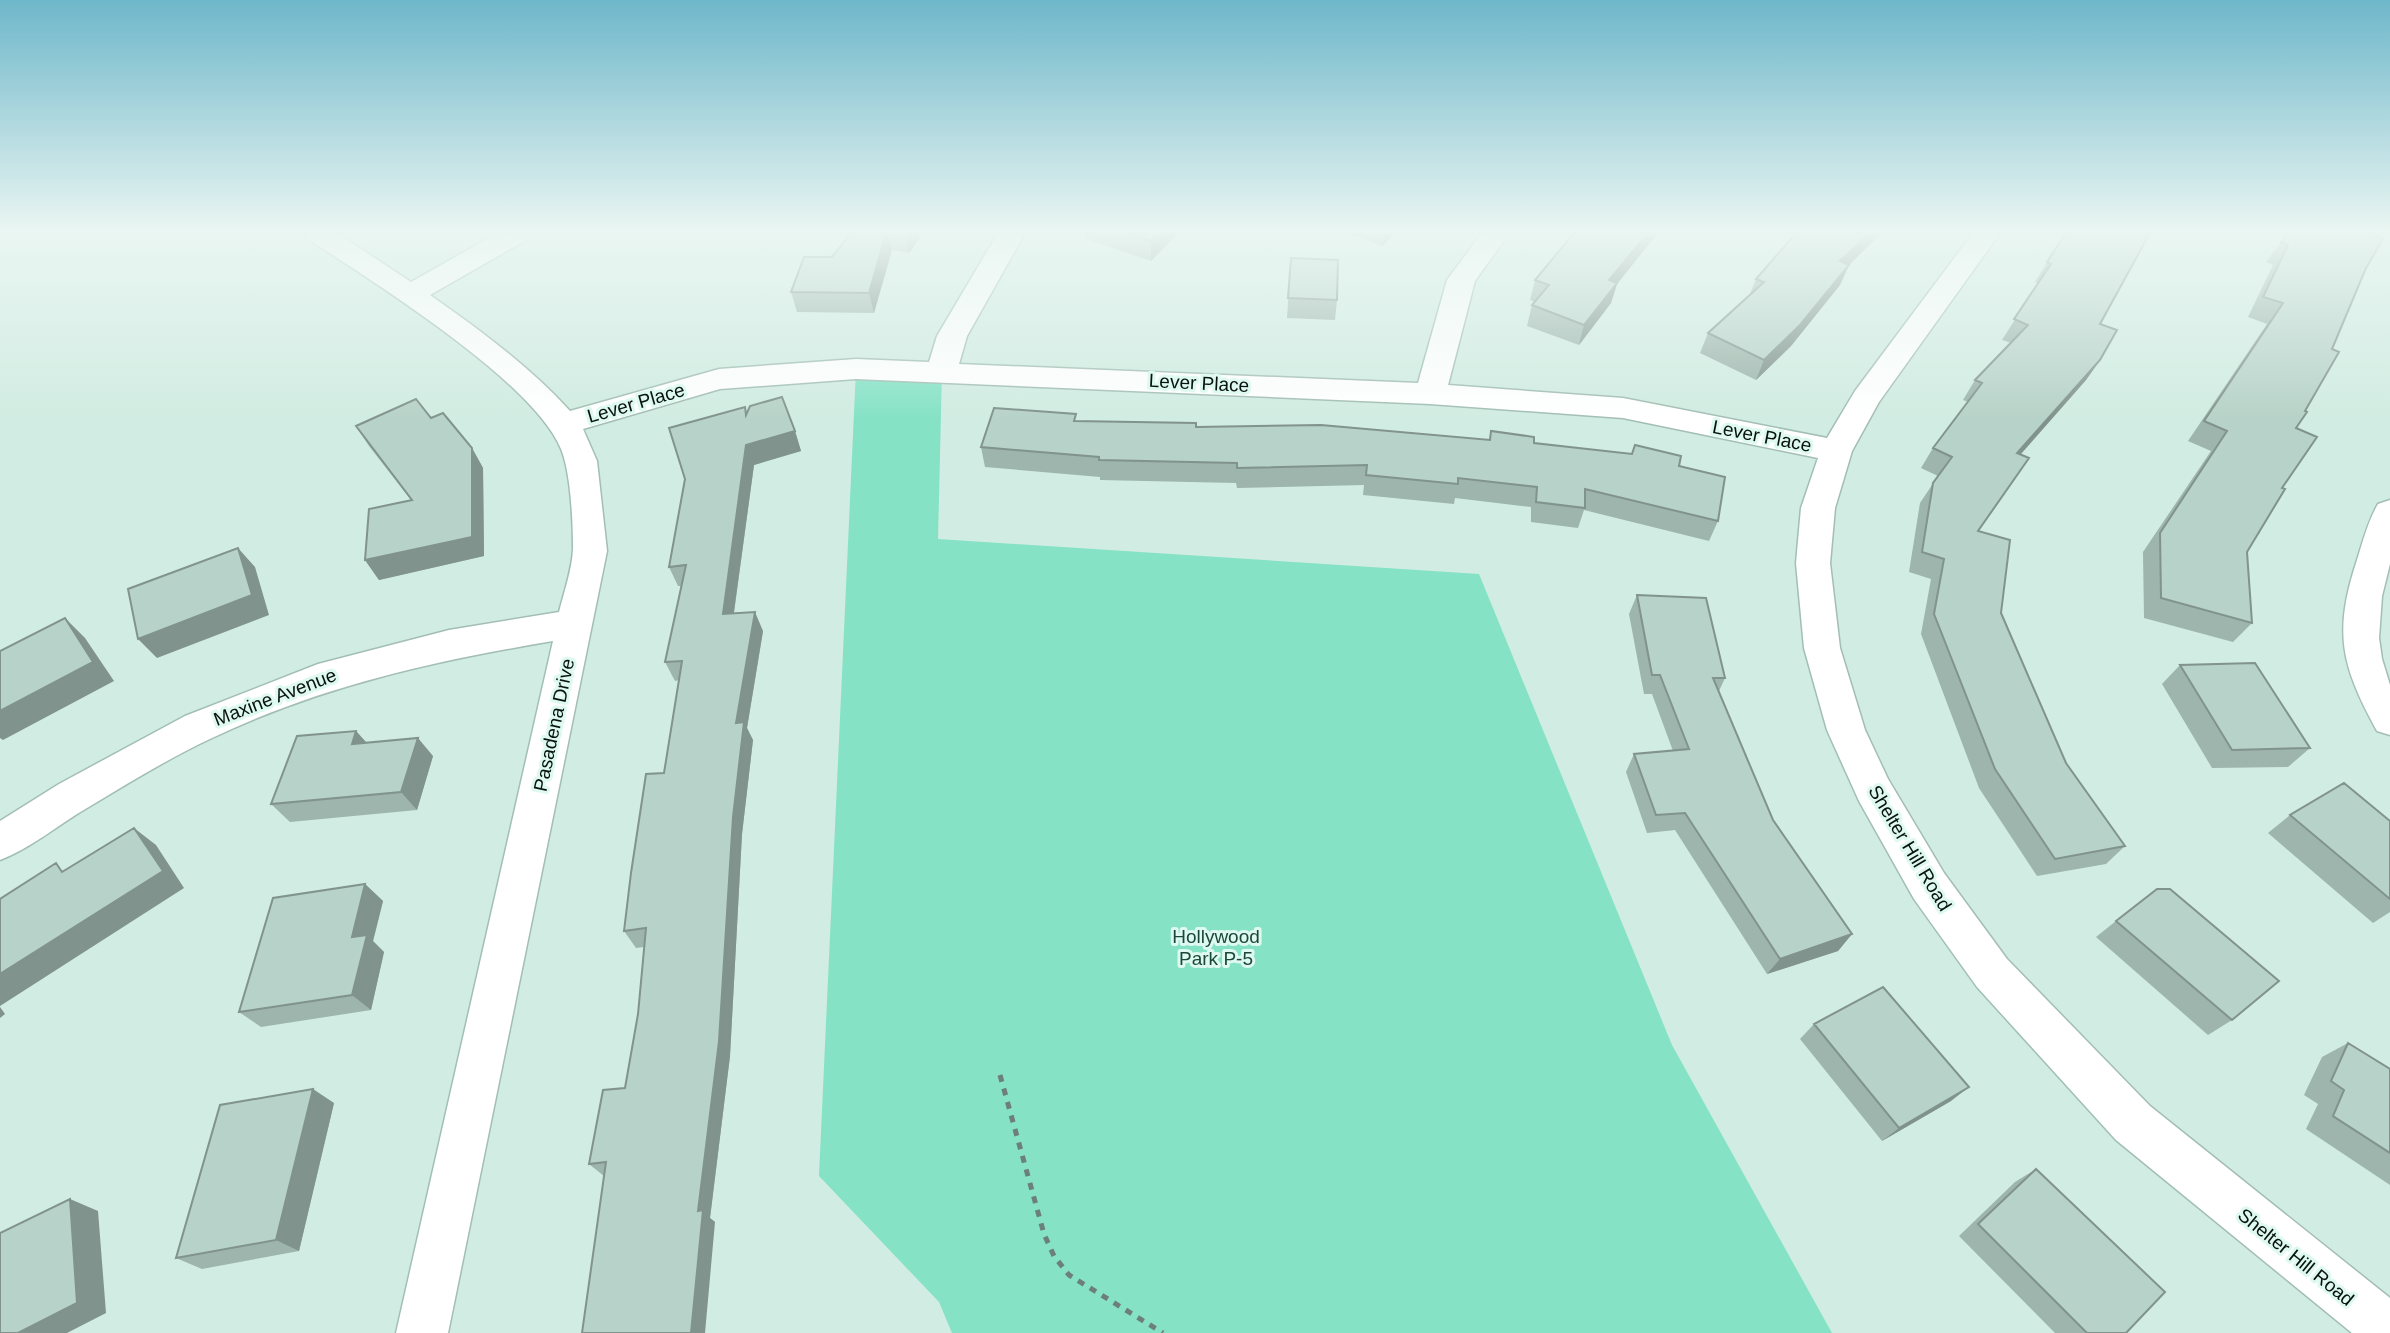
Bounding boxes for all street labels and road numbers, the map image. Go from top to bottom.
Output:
street label: Lever Place [1148,370,1250,396]
street label: Lever Place [585,379,687,427]
street label: Lever Place [1711,416,1813,456]
street label: Pasadena Drive [530,657,578,793]
street label: Maxine Avenue [211,664,339,730]
street label: Shelter Hill Road [1864,781,1956,915]
street label: Shelter Hill Road [2234,1204,2358,1310]

